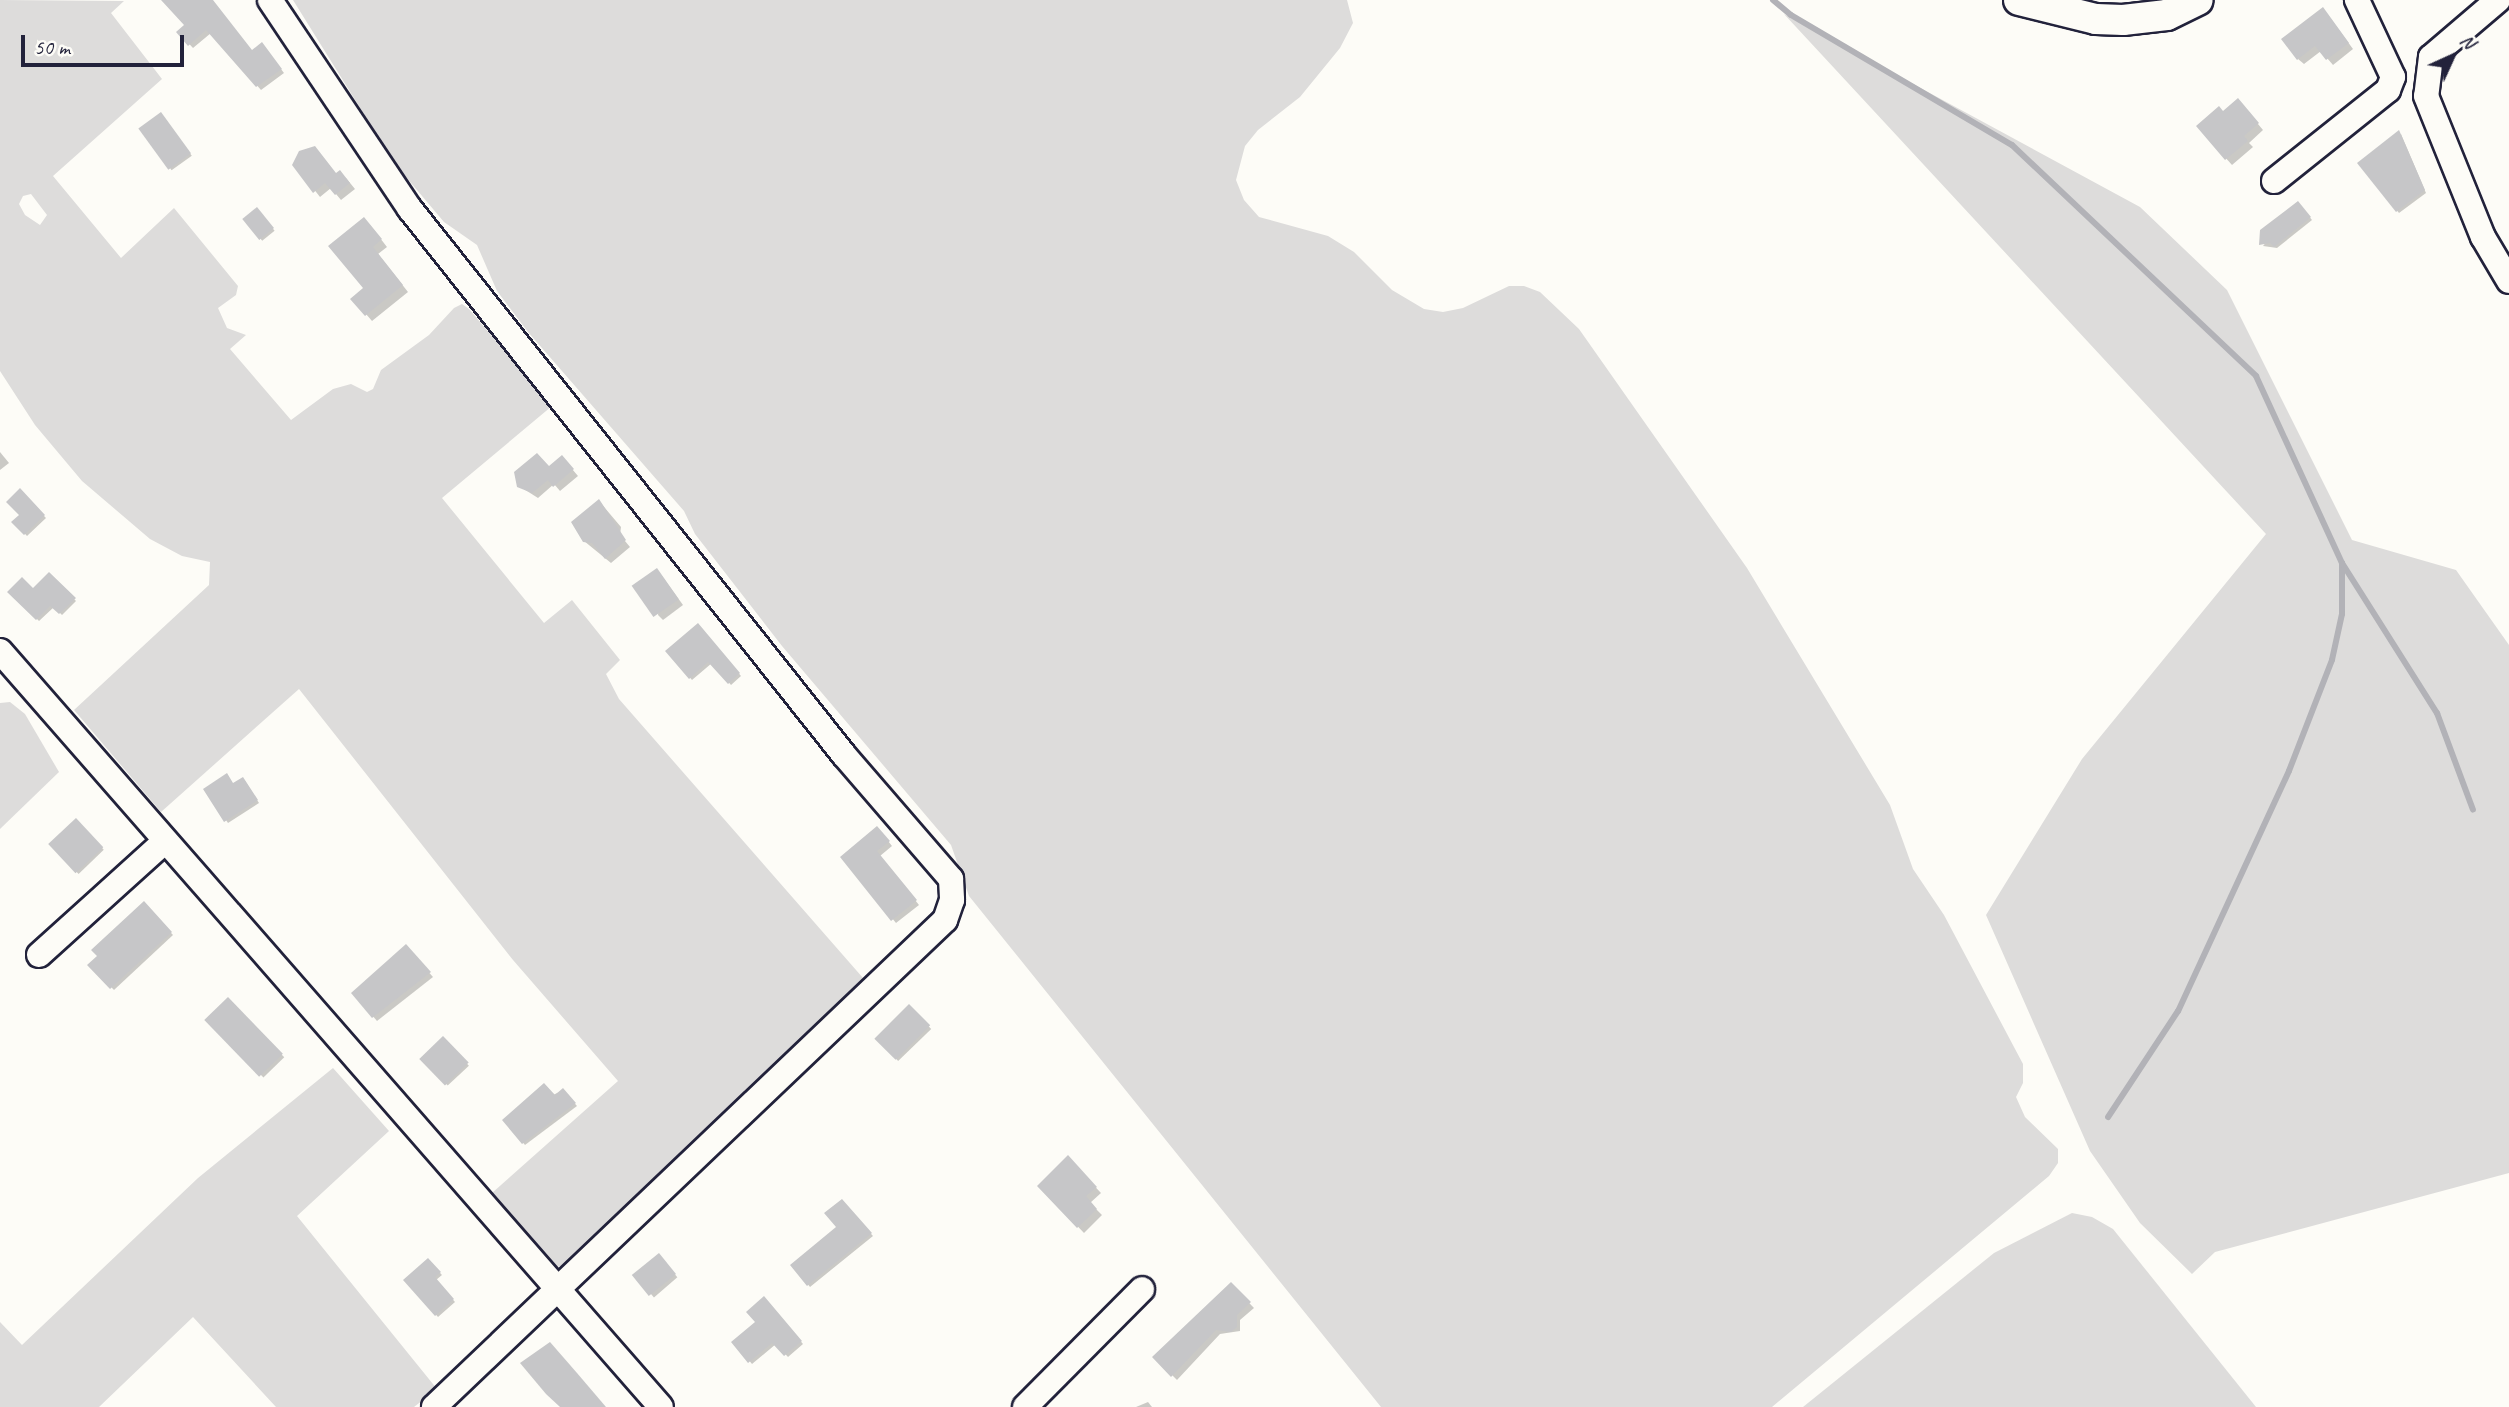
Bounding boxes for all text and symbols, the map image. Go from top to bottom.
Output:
scale bar [24,21,187,65]
north arrow [2418,21,2488,91]
text: N [2455,29,2480,54]
text: 50 m [34,34,70,60]

